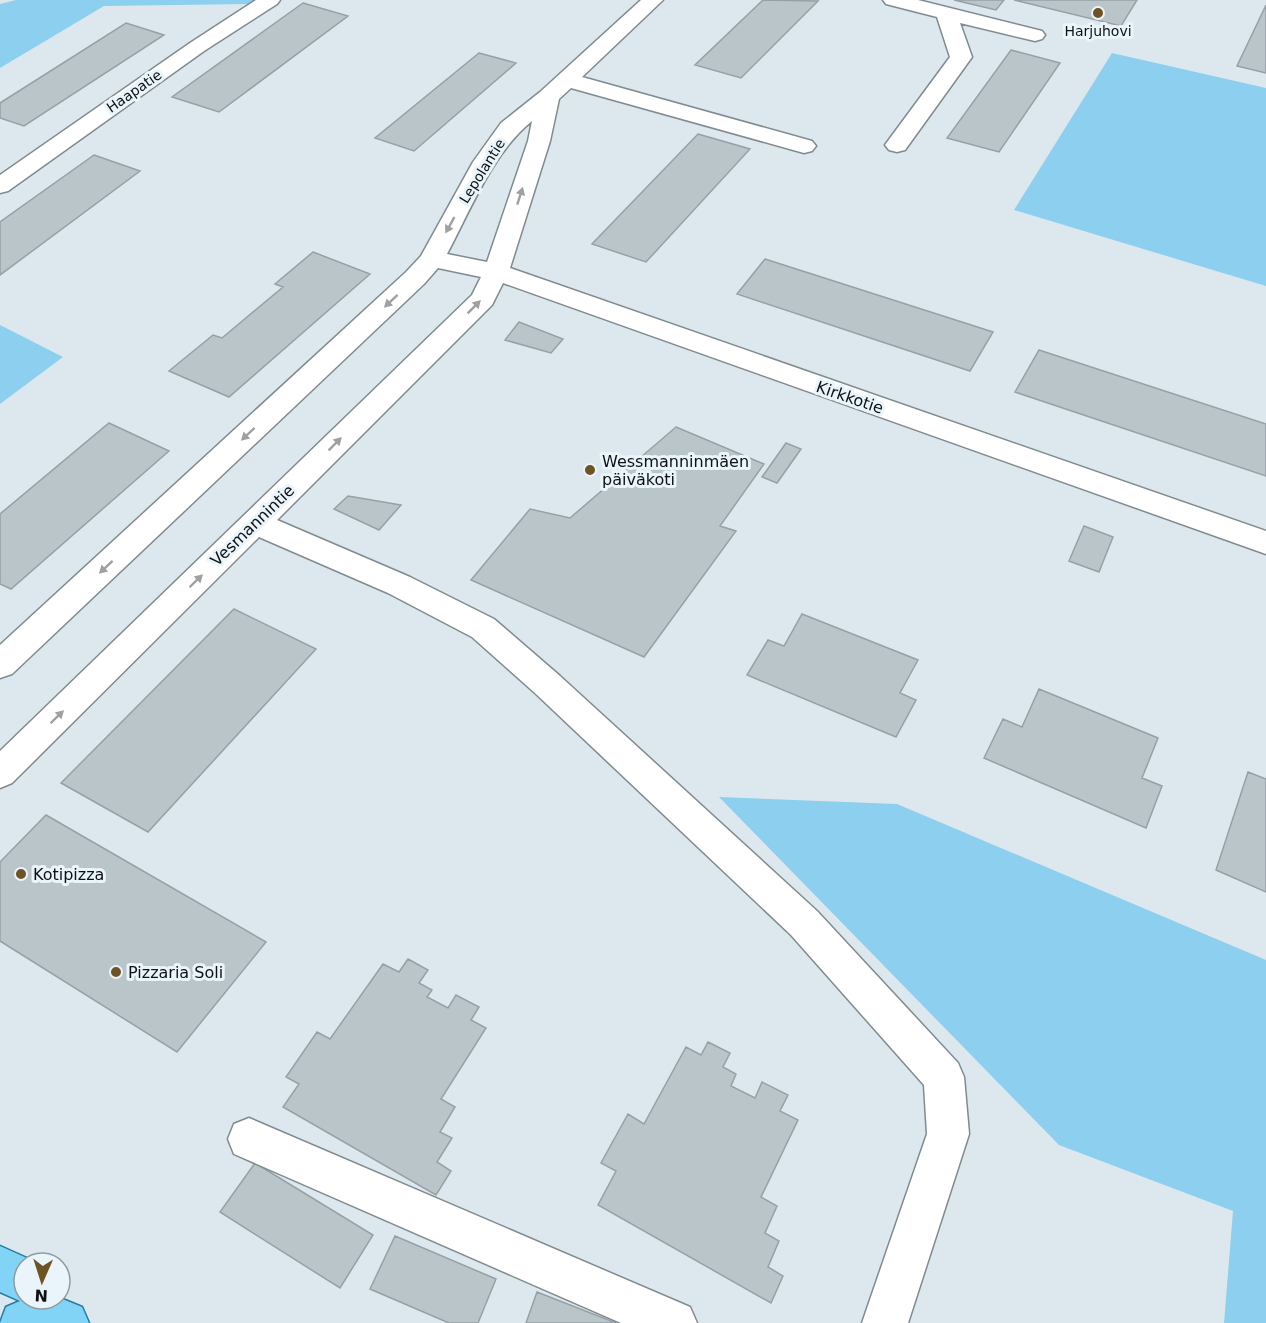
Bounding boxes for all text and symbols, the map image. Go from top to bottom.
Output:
marker: Harjuhovi [1091,6,1105,20]
place label: Harjuhovi [1064,23,1132,39]
street label: Haapatie [104,66,164,116]
street label: Lepolantie [456,136,508,206]
one-way arrow [516,187,526,205]
one-way arrow [445,217,455,234]
one-way arrow [384,294,399,307]
one-way arrow [467,301,481,315]
street label: Kirkkotie [814,377,886,418]
one-way arrow [241,427,256,441]
one-way arrow [328,437,343,451]
place label: Wessmanninmäen päiväkoti [602,452,749,489]
marker: Wessmanninmäen päiväkoti [583,463,597,477]
street label: Vesmannintie [207,481,298,570]
one-way arrow [99,559,113,573]
one-way arrow [189,574,203,588]
one-way arrow [49,710,64,724]
place label: Kotipizza [33,865,104,884]
marker: Kotipizza [14,867,28,881]
place label: Pizzaria Soli [128,963,223,982]
marker: Pizzaria Soli [109,965,123,979]
north arrow [12,1251,72,1311]
text: N [34,1286,48,1305]

